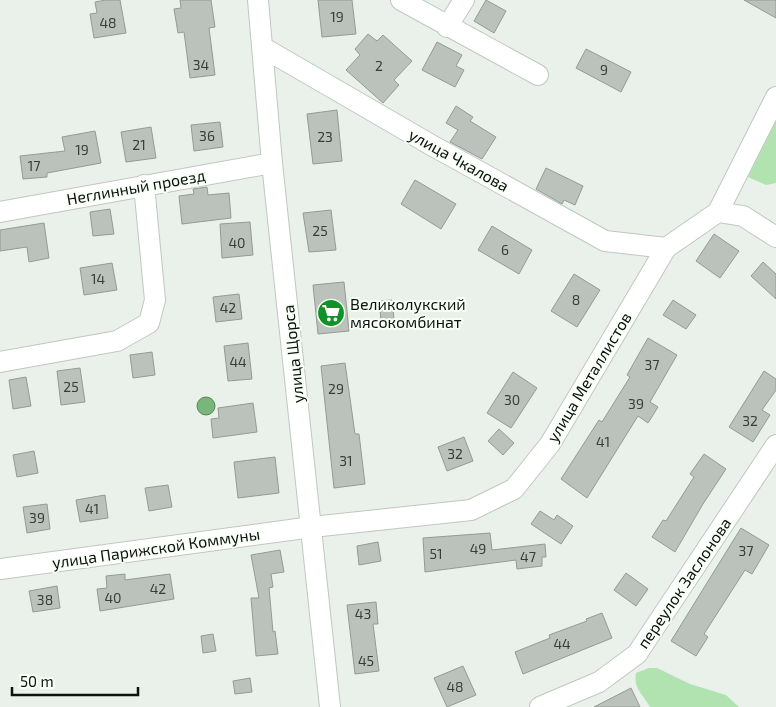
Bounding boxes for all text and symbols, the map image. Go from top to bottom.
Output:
house number: 19 [330,8,344,25]
house number: 48 [99,14,117,31]
house number: 34 [193,56,209,73]
house number: 2 [375,57,383,74]
house number: 9 [600,61,608,78]
street label: улица Чкалова [405,124,513,196]
house number: 36 [199,127,215,144]
house number: 23 [317,128,333,145]
house number: 21 [132,136,146,153]
house number: 19 [75,141,89,158]
house number: 17 [28,157,40,174]
street label: Неглинный проезд [65,165,207,208]
house number: 25 [312,222,328,239]
house number: 40 [228,234,246,251]
house number: 6 [501,241,509,258]
house number: 14 [91,270,105,287]
house number: 8 [572,291,580,308]
place label: Великолукский мясокомбинат [350,294,466,331]
supermarket icon: Великолукский мясокомбинат [316,298,346,328]
house number: 42 [220,299,236,316]
street label: улица Щорса [278,304,308,404]
street label: улица Металлистов [542,308,636,446]
house number: 44 [229,353,247,370]
house number: 37 [645,356,659,373]
house number: 25 [63,378,79,395]
house number: 29 [328,380,344,397]
house number: 30 [504,391,520,408]
house number: 39 [628,395,644,412]
house number: 32 [742,412,758,429]
house number: 41 [596,433,610,450]
house number: 32 [447,445,463,462]
house number: 31 [339,452,353,469]
house number: 41 [85,500,99,517]
house number: 39 [29,509,45,526]
street label: переулок Заслонова [633,514,735,652]
street label: улица Парижской Коммуны [51,524,261,572]
house number: 49 [470,540,486,557]
house number: 37 [739,542,753,559]
house number: 51 [429,545,443,562]
house number: 47 [520,548,536,565]
house number: 42 [150,580,166,597]
house number: 40 [104,589,122,606]
house number: 38 [37,591,53,608]
house number: 43 [355,605,371,622]
house number: 44 [553,635,571,652]
house number: 45 [358,652,374,669]
scale bar [12,664,139,696]
text: 50 m [20,672,54,690]
house number: 48 [446,678,464,695]

